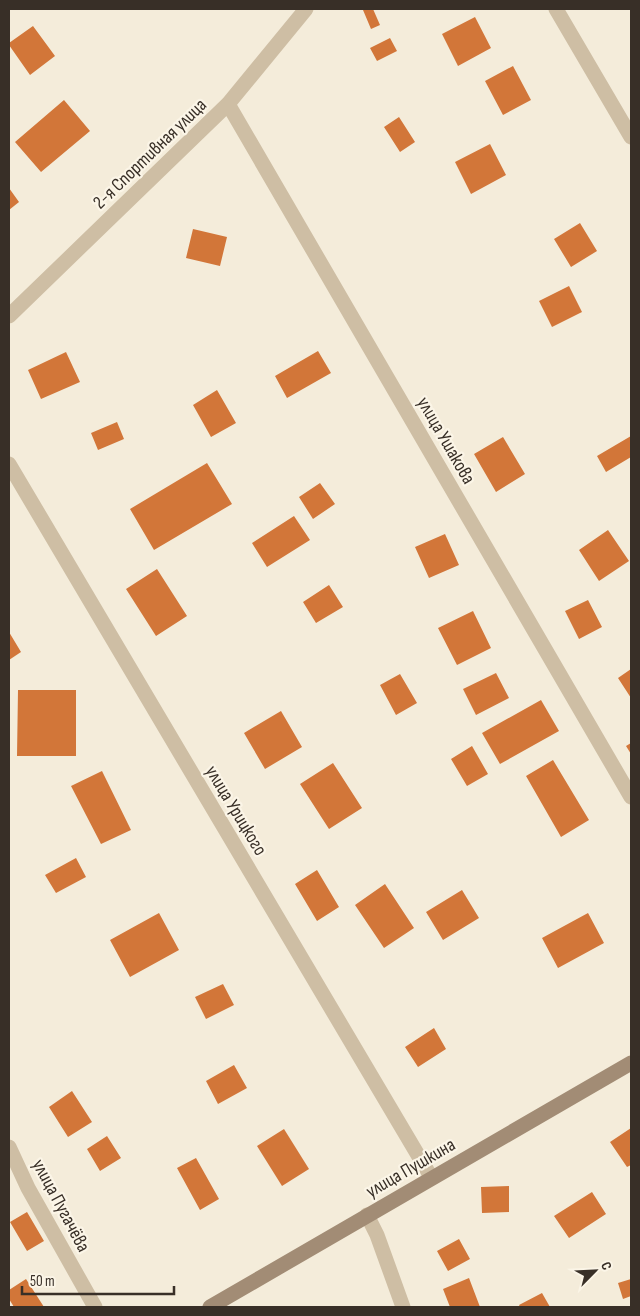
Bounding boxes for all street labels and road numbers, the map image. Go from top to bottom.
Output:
street label: 2-я Спортивная улица [88,94,212,214]
street label: улица Ушакова [412,393,480,488]
street label: улица Урицкого [200,762,272,860]
street label: улица Пушкина [362,1133,460,1203]
street label: улица Пугачёва [27,1155,95,1256]

